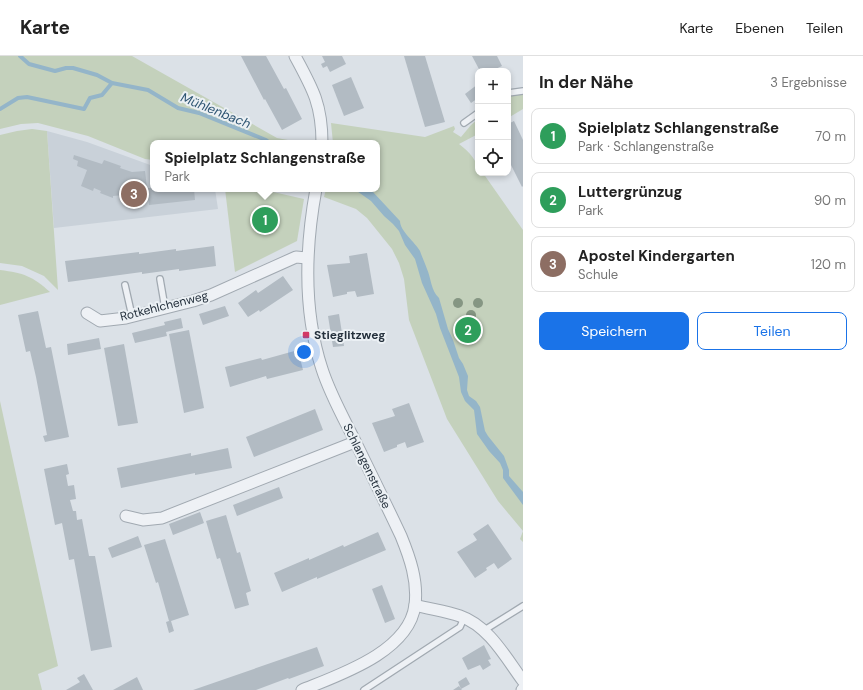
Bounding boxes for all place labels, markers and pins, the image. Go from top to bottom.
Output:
pin: 3 [121,179,147,209]
pin: 1 [252,205,278,235]
pin: 2 [455,315,481,345]
place label: Stieglitzweg [314,327,385,343]
marker: Stieglitzweg [301,330,311,340]

